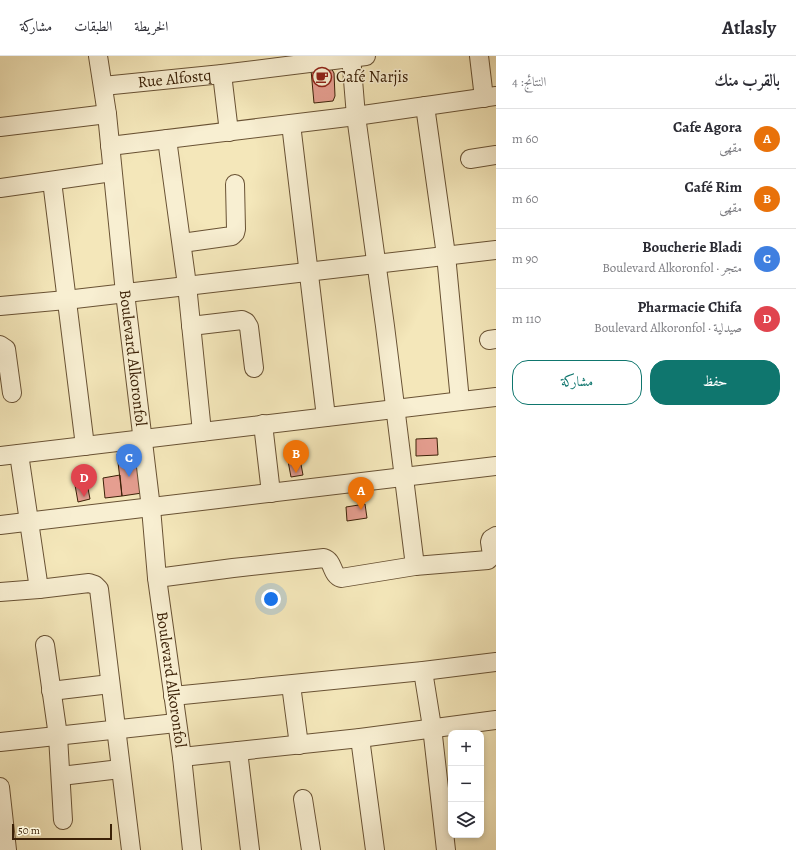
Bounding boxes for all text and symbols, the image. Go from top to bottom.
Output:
text: Atlasly [722,15,776,41]
text: مشاركة [20,17,52,36]
text: الطبقات [74,17,112,36]
text: الخريطة [134,17,168,36]
street label: Rue Alfostq [137,64,213,93]
cafe icon: Café Narjis [311,66,333,88]
place label: Café Narjis [336,66,409,88]
text: بالقرب منك [714,69,780,92]
text: النتائج: 4 [512,73,546,90]
text: Cafe Agora [673,117,742,137]
text: 60 m [512,130,538,147]
text: A [763,130,771,147]
text: مقهى [719,139,742,156]
text: Café Rim [685,177,742,197]
text: 60 m [512,190,538,207]
text: B [763,190,771,207]
text: مقهى [719,199,742,216]
text: Boucherie Bladi [642,237,742,257]
text: 90 m [512,250,538,267]
text: C [763,250,771,267]
text: متجر · Boulevard Alkoronfol [602,259,742,276]
street label: Boulevard Alkoronfol [114,288,152,428]
text: Pharmacie Chifa [637,297,742,317]
text: 110 m [512,310,541,327]
text: D [762,310,772,327]
text: صيدلية · Boulevard Alkoronfol [594,319,742,336]
button: مشاركة [512,360,642,405]
button: حفظ [650,360,780,405]
pin: B [283,440,309,473]
pin: C [116,444,142,477]
pin: D [71,464,97,497]
pin: A [348,477,374,510]
your location [261,589,281,609]
street label: Boulevard Alkoronfol [151,610,192,749]
map controls [448,730,484,838]
button: + [448,730,484,766]
button: − [448,766,484,802]
button: layers [448,802,484,838]
scale bar [12,822,112,841]
text: 50 m [18,823,40,838]

